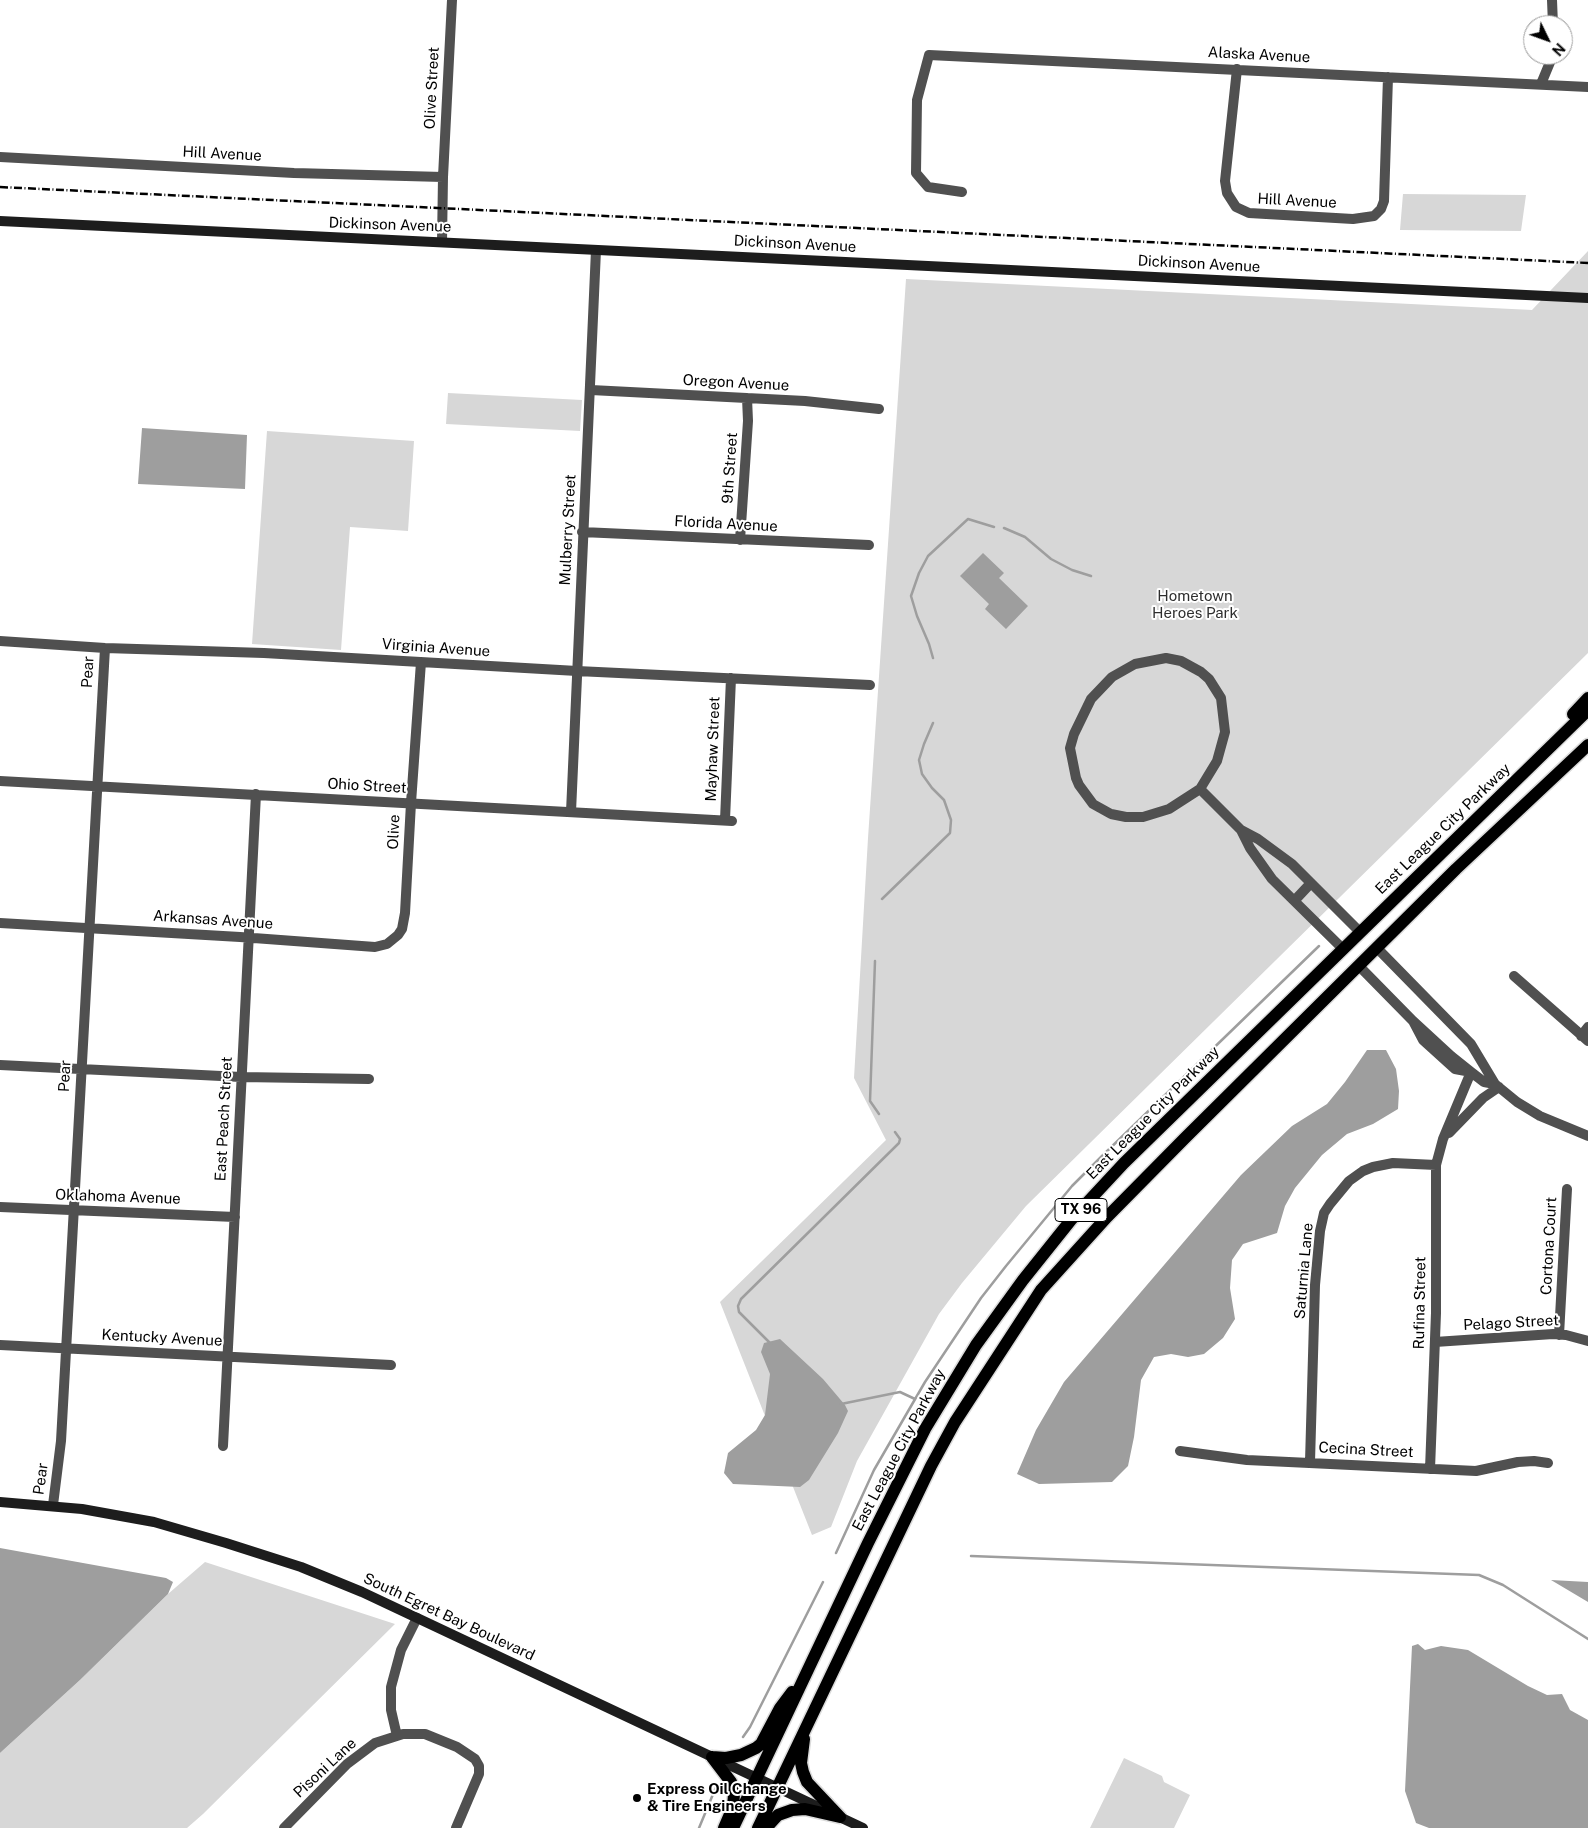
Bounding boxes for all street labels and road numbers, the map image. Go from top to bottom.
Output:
street label: Alaska Avenue [1207,43,1311,67]
street label: Olive Street [421,46,443,130]
street label: Hill Avenue [182,143,262,165]
street label: Hill Avenue [1257,190,1337,212]
street label: Dickinson Avenue [328,214,452,236]
street label: Dickinson Avenue [733,232,857,256]
street label: Dickinson Avenue [1137,252,1261,276]
street label: Oregon Avenue [682,371,790,395]
street label: 9th Street [719,432,741,504]
street label: Mulberry Street [556,474,580,586]
street label: Florida Avenue [674,512,778,536]
street label: Virginia Avenue [381,635,491,661]
street label: Pear [78,656,98,688]
street label: Mayhaw Street [702,696,724,802]
street label: East League City Parkway [1372,760,1514,898]
street label: Ohio Street [327,775,407,797]
street label: Olive [384,814,404,850]
street label: Arkansas Avenue [152,907,274,933]
street label: East League City Parkway [1083,1043,1223,1183]
street label: East Peach Street [212,1056,236,1182]
street label: Pear [55,1060,75,1092]
street label: Oklahoma Avenue [55,1186,181,1208]
street label: Cortona Court [1537,1197,1561,1295]
road number: TX 96 [1055,1198,1107,1222]
street label: Saturnia Lane [1291,1222,1317,1320]
street label: Rufina Street [1410,1256,1430,1350]
street label: Pelago Street [1463,1312,1559,1334]
street label: Kentucky Avenue [101,1326,223,1350]
street label: East League City Parkway [849,1366,949,1534]
street label: Cecina Street [1318,1439,1414,1461]
street label: Pear [30,1462,52,1496]
street label: South Egret Bay Boulevard [360,1569,538,1665]
street label: Pisoni Lane [290,1734,360,1802]

